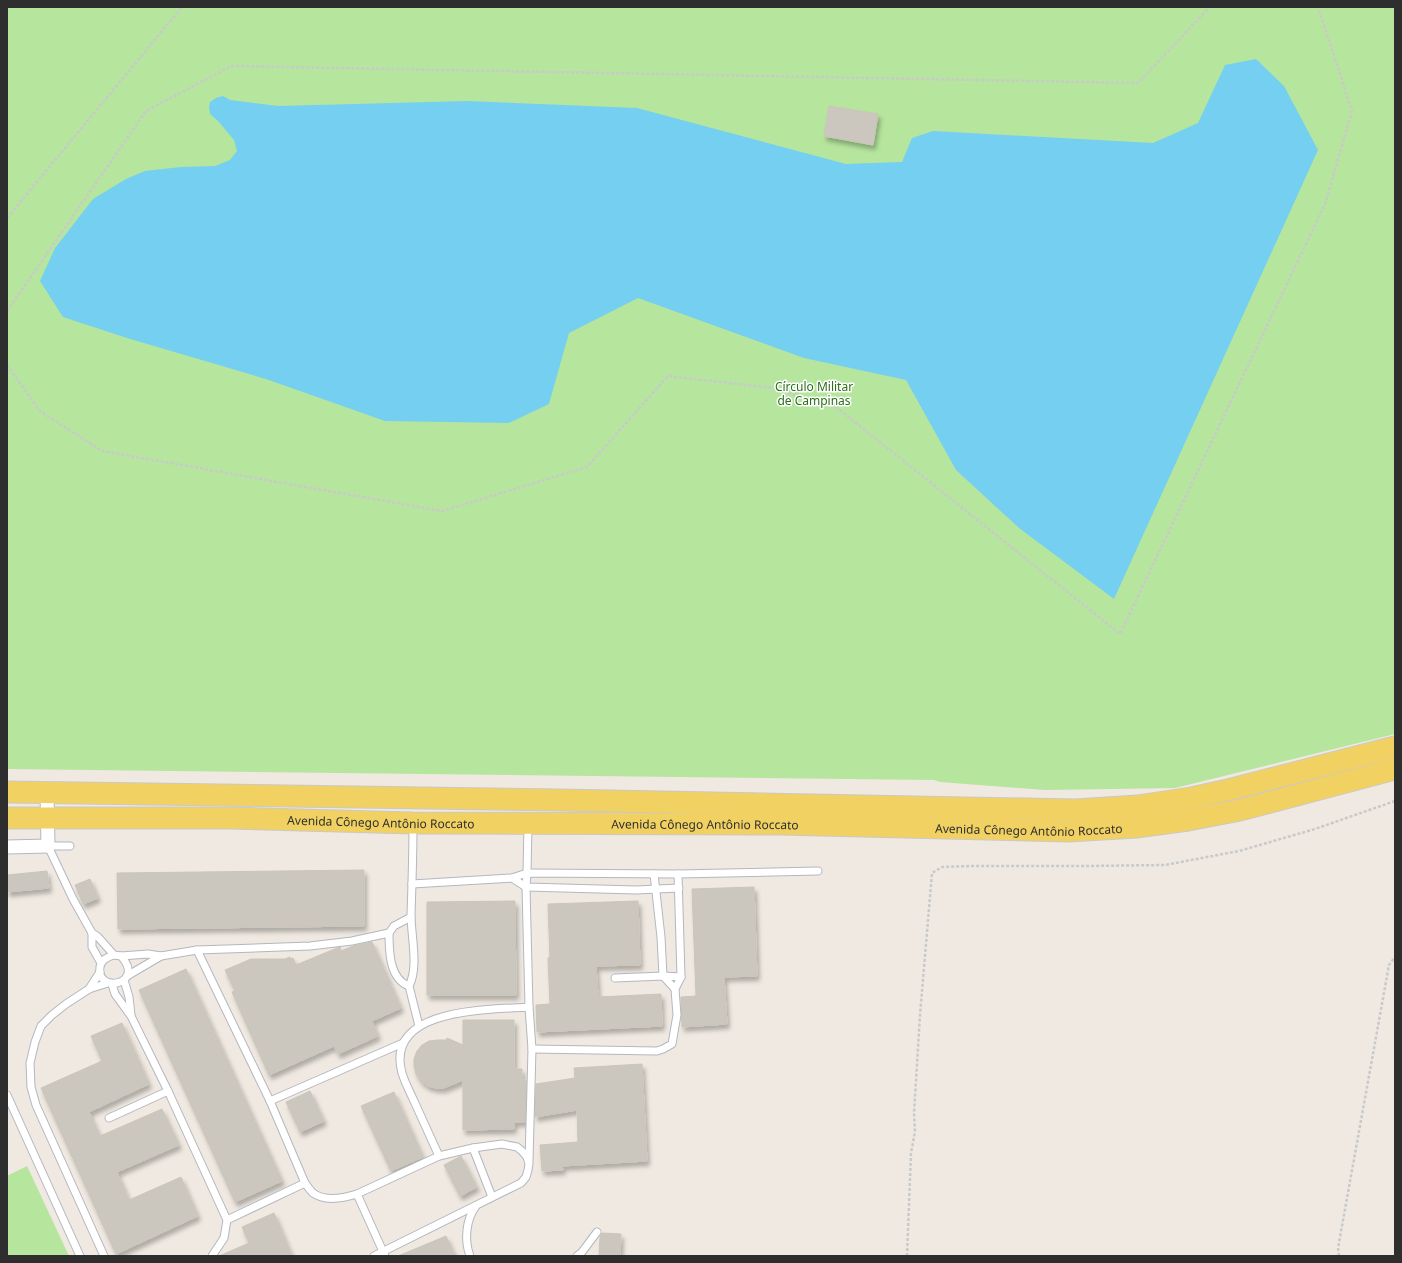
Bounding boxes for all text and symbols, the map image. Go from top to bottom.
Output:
park label: Círculo Militar de Campinas [775,378,853,409]
street label: Avenida Cônego Antônio Roccato [287,811,475,832]
street label: Avenida Cônego Antônio Roccato [611,815,799,833]
street label: Avenida Cônego Antônio Roccato [935,819,1123,840]

